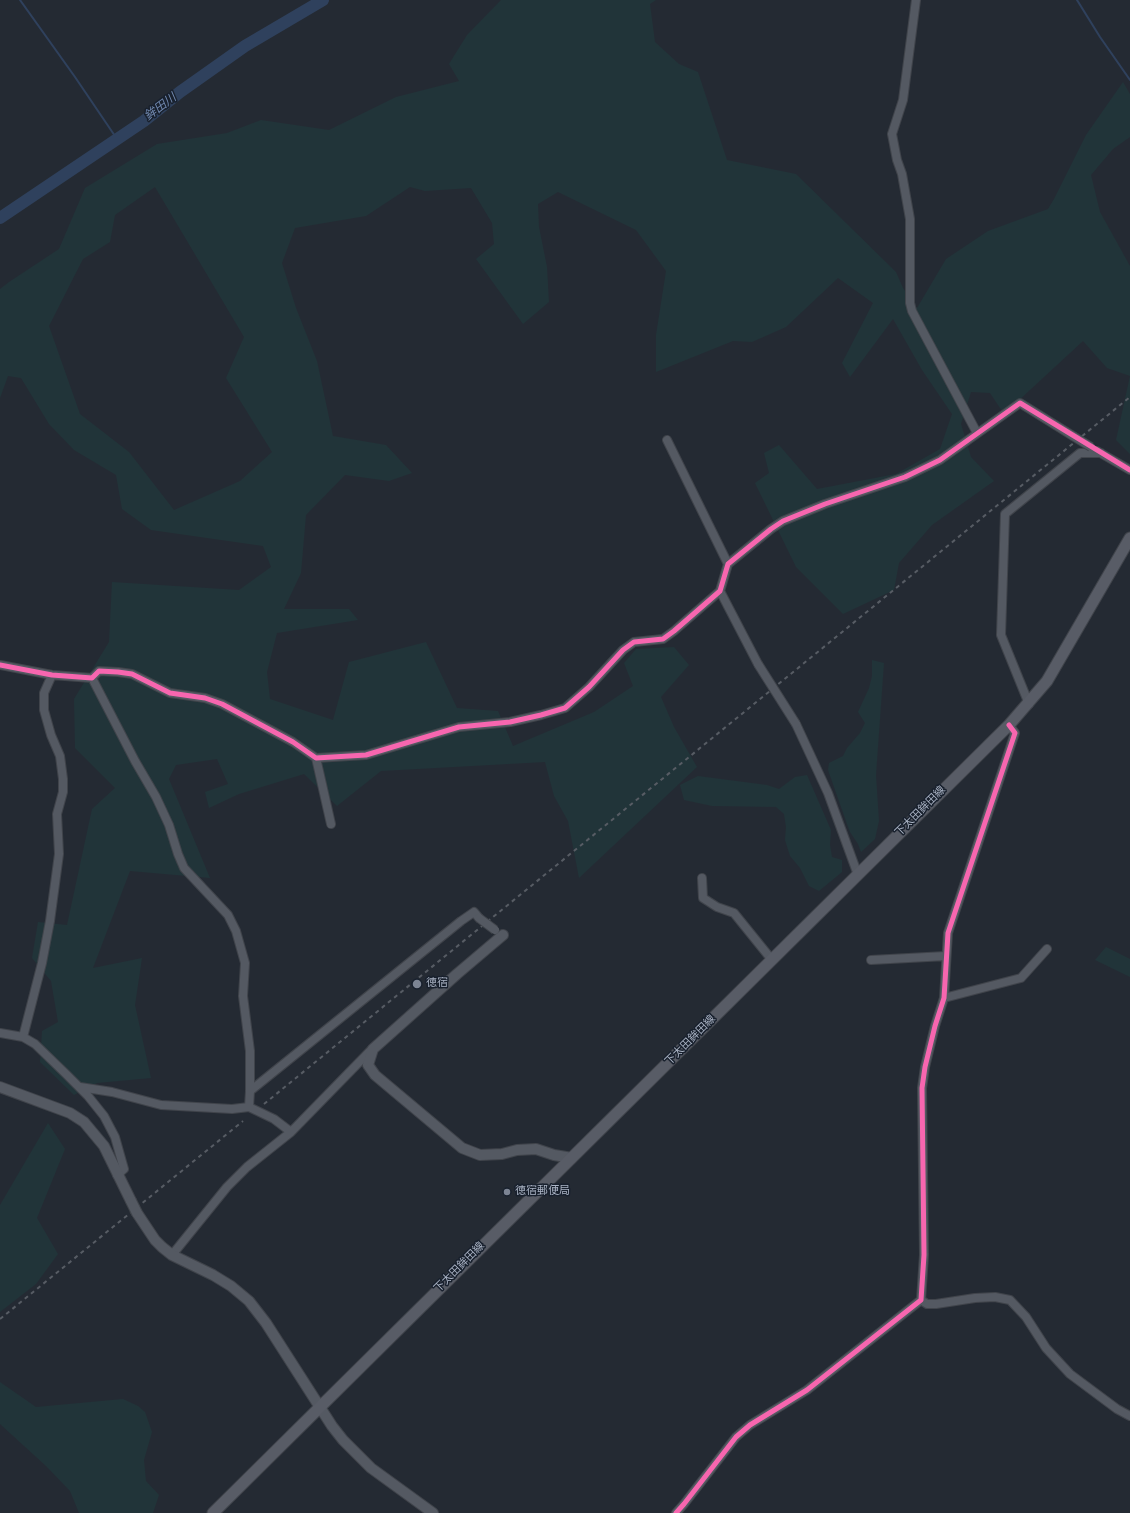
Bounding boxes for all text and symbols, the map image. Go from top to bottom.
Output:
water label: 鉾田川 [142,91,180,125]
street label: 下太田鉾田線 [893,784,949,840]
place label: 徳宿 [426,977,448,991]
marker: 徳宿 [411,978,423,990]
street label: 下太田鉾田線 [663,1013,719,1069]
place label: 徳宿郵便局 [515,1185,570,1199]
marker: 徳宿郵便局 [502,1187,512,1197]
street label: 下太田鉾田線 [432,1240,488,1296]

